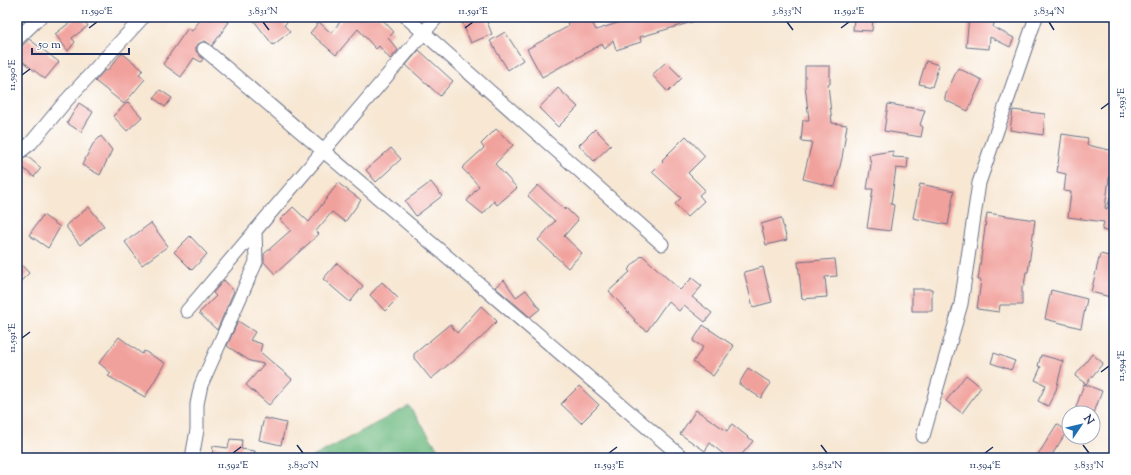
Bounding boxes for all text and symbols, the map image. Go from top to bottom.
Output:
text: 11.590°E [81,4,113,19]
text: 3.831°N [248,4,278,19]
text: 11.591°E [458,4,488,19]
text: 3.833°N [772,4,802,19]
text: 11.592°E [834,4,864,19]
text: 3.834°N [1033,4,1065,19]
scale bar [32,30,129,56]
text: 50 m [37,36,61,54]
text: 11.590°E [5,59,20,91]
text: 11.593°E [1114,88,1129,118]
text: 11.591°E [5,323,20,353]
text: 11.594°E [1114,350,1129,382]
north arrow [1061,405,1101,445]
text: N [1079,411,1098,428]
text: 11.592°E [218,458,248,473]
text: 3.830°N [287,458,319,473]
text: 11.593°E [594,458,624,473]
text: 3.832°N [812,458,842,473]
text: 11.594°E [969,458,1001,473]
text: 3.833°N [1074,458,1104,473]

